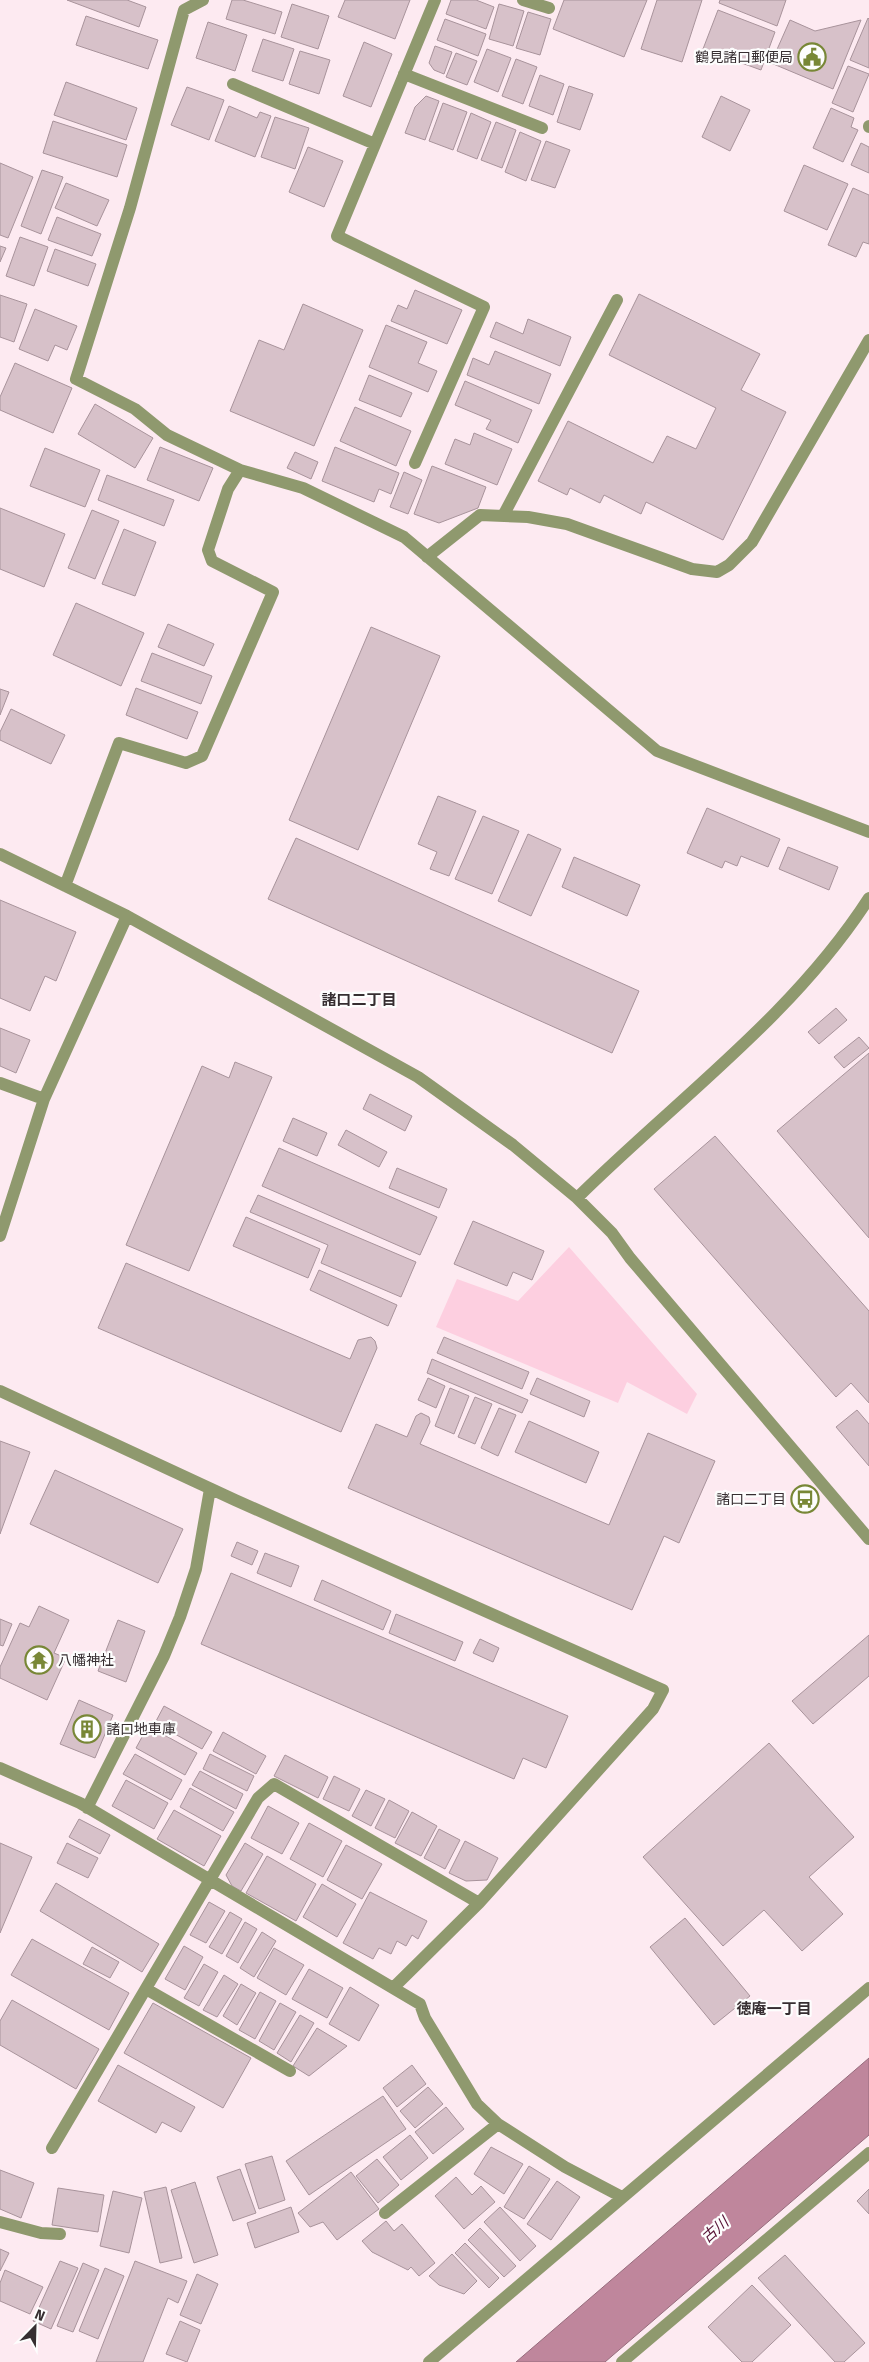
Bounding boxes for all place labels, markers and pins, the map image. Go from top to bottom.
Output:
public building icon: 鶴見諸口郵便局 [797,42,827,72]
place label: 鶴見諸口郵便局 [695,49,793,66]
bus stop icon: 諸口二丁目 [790,1484,820,1514]
place label: 諸口二丁目 [716,1491,786,1508]
temple icon: 八幡神社 [24,1645,54,1675]
place label: 八幡神社 [58,1652,114,1669]
building icon: 諸口地車庫 [72,1714,102,1744]
place label: 諸口地車庫 [106,1721,176,1738]

